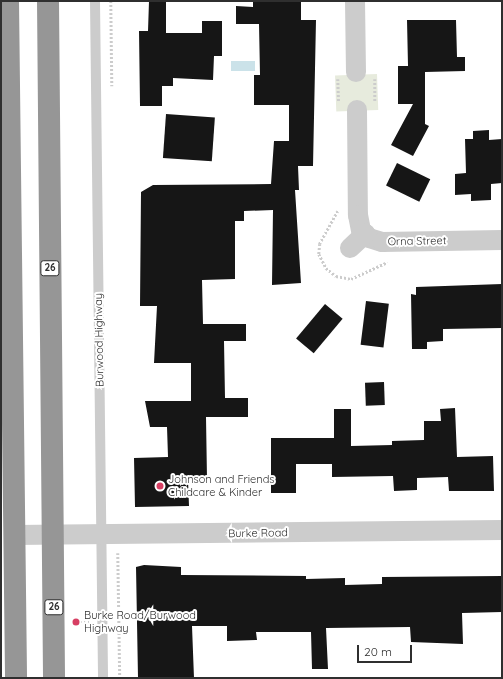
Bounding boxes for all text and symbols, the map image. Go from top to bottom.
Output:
street label: Orna Street [388,234,446,248]
road number: 26 [40,260,60,276]
street label: Burwood Highway [92,293,106,387]
place label: Johnson and Friends Childcare & Kinder [168,473,275,499]
marker: Johnson and Friends Childcare & Kinder [155,481,165,491]
street label: Burke Road [228,526,288,540]
road number: 26 [44,599,64,615]
place label: Burke Road/Burwood Highway [84,609,196,635]
marker: Burke Road/Burwood Highway [71,617,81,627]
scale bar [359,637,414,663]
text: 20 m [364,644,392,659]

